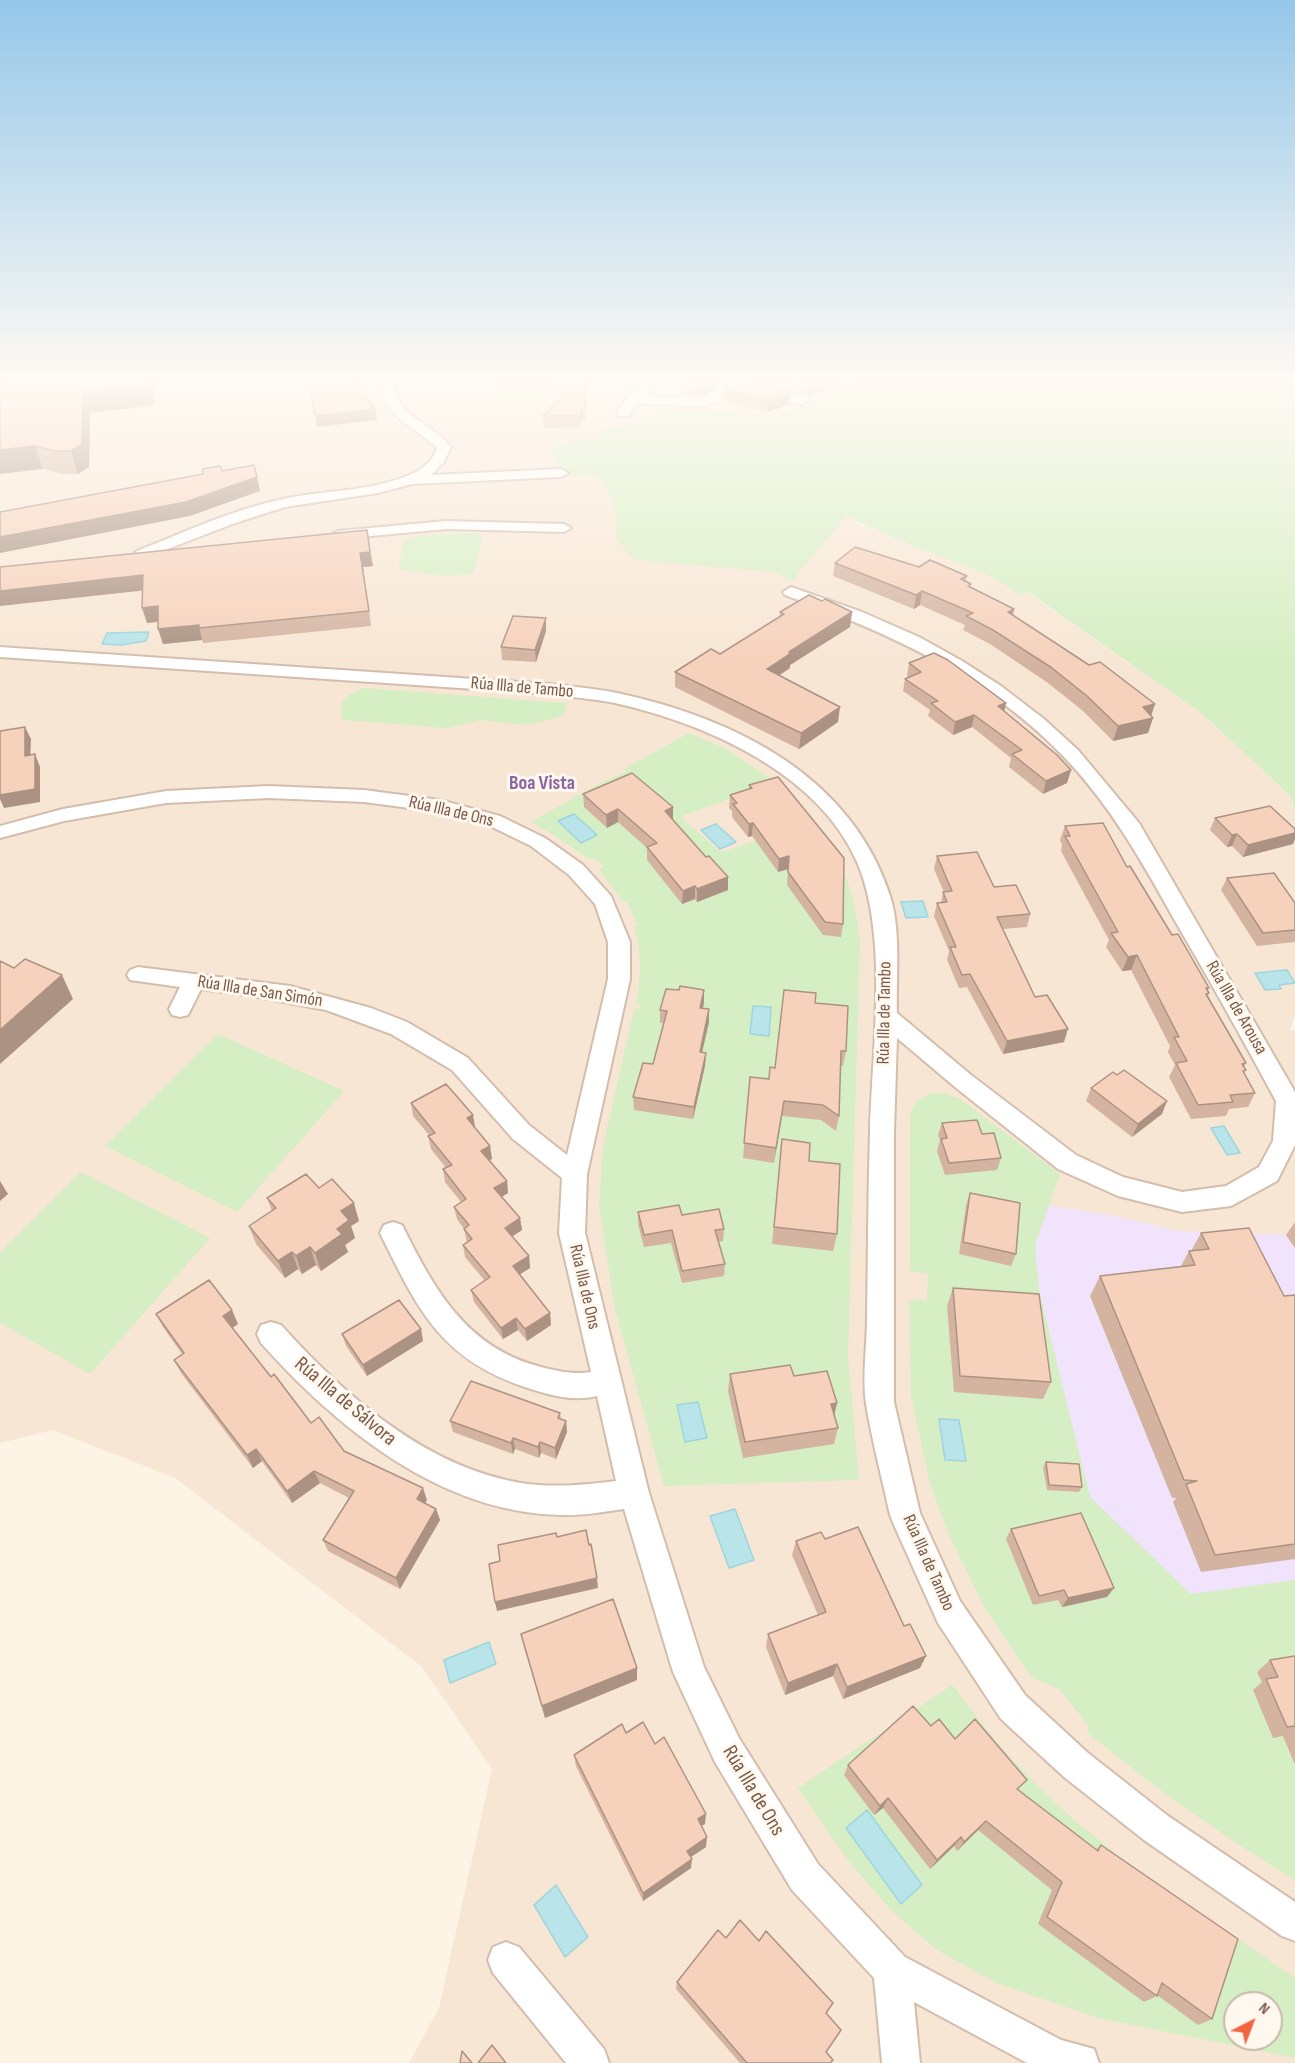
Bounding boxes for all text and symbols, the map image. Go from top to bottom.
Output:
street label: Rúa Illa de Tambo [470,673,574,703]
district label: Boa Vista [509,772,575,796]
street label: Rúa Illa de Ons [406,792,496,832]
street label: Rúa Illa de Arousa [1200,957,1272,1059]
street label: Rúa Illa de Tambo [873,961,897,1065]
street label: Rúa Illa de San Simón [196,971,324,1013]
street label: Rúa Illa de Ons [564,1242,604,1332]
street label: Rúa Illa de Sálvora [289,1352,401,1452]
street label: Rúa Illa de Tambo [897,1512,959,1614]
street label: Rúa Illa de Ons [716,1741,790,1841]
north arrow [1223,1991,1283,2051]
text: N [1255,1999,1274,2019]

